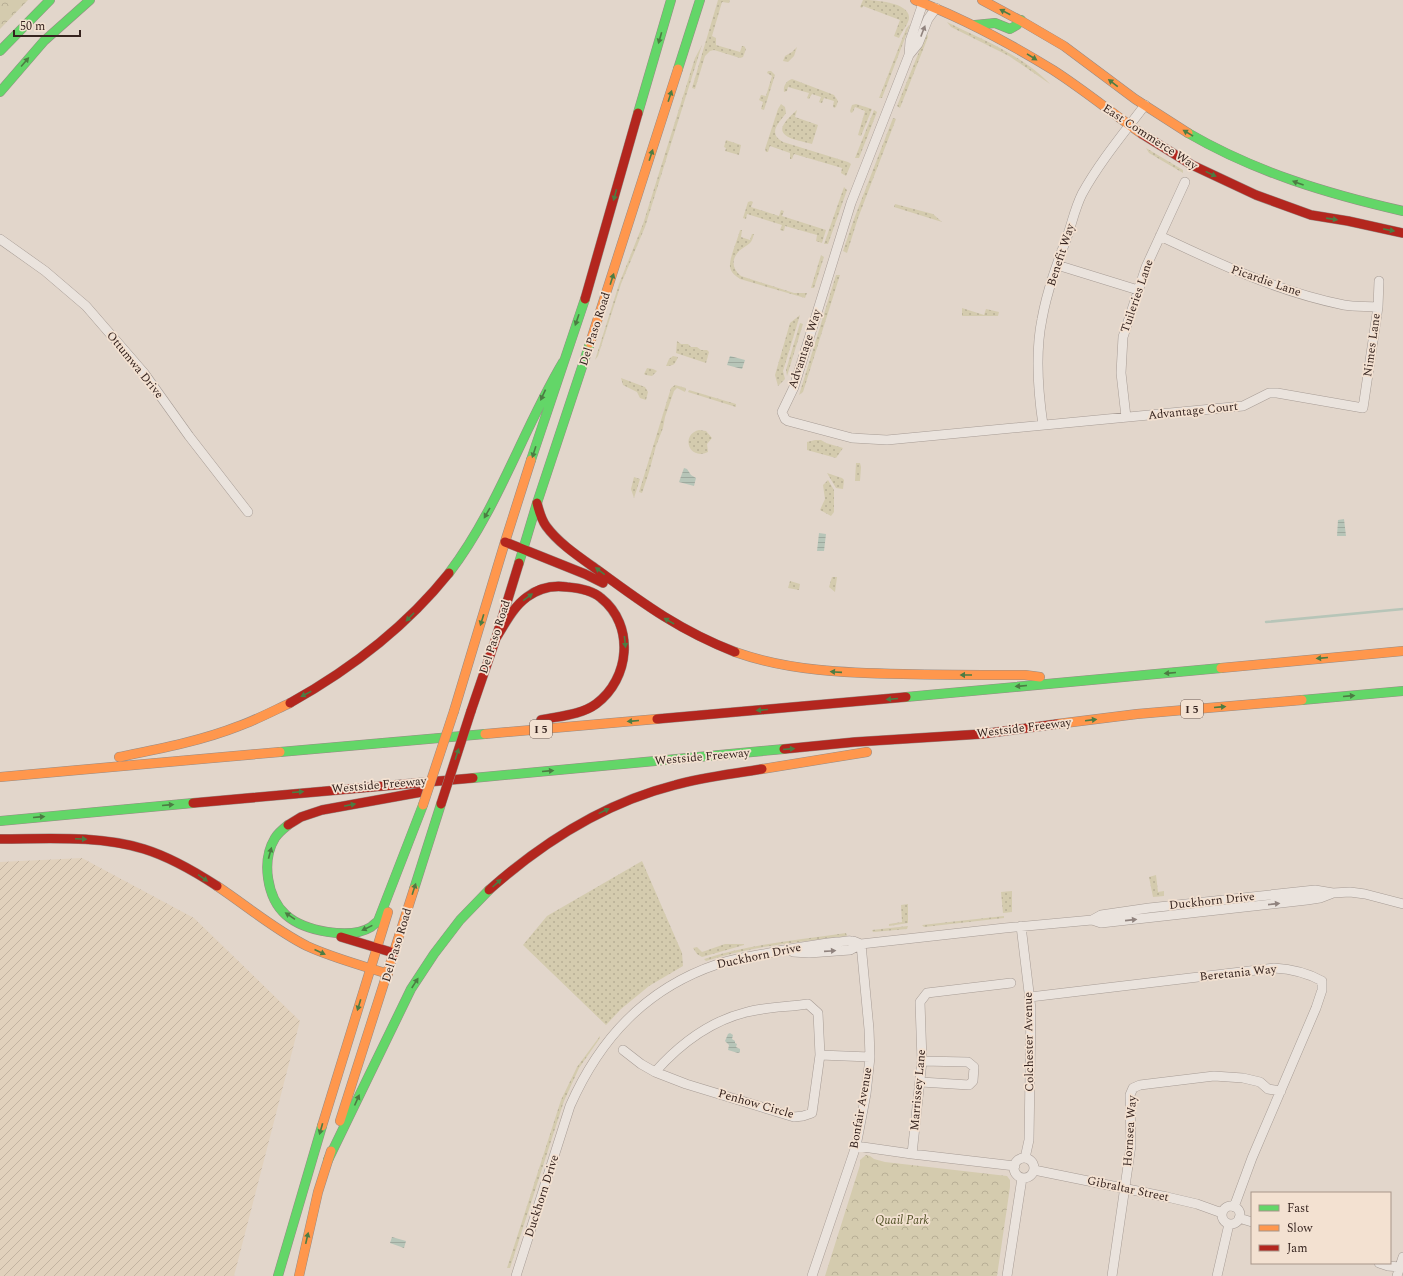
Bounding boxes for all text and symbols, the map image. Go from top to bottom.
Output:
one-way arrow [999,8,1010,15]
scale bar [14,12,80,38]
text: 50 m [20,17,45,36]
one-way arrow [920,25,926,37]
one-way arrow [657,32,663,44]
one-way arrow [1026,54,1038,61]
one-way arrow [20,57,29,68]
one-way arrow [1108,79,1119,87]
one-way arrow [667,90,673,102]
street label: East Commerce Way [1099,99,1202,176]
one-way arrow [1182,129,1194,136]
one-way arrow [648,149,654,161]
one-way arrow [1205,171,1216,177]
one-way arrow [1291,179,1303,185]
one-way arrow [611,189,617,201]
one-way arrow [1326,216,1338,222]
street label: Benefit Way [1042,220,1080,289]
one-way arrow [1383,227,1396,233]
street label: Tuileries Lane [1116,257,1159,335]
street label: Picardie Lane [1228,260,1304,302]
one-way arrow [609,272,615,284]
street label: Del Paso Road [574,289,616,368]
street label: Advantage Way [783,306,827,391]
street label: Nimes Lane [1358,312,1386,378]
one-way arrow [574,315,580,327]
street label: Ottumwa Drive [102,327,168,403]
one-way arrow [540,390,546,401]
street label: Advantage Court [1147,397,1239,425]
one-way arrow [531,447,537,459]
one-way arrow [484,507,491,519]
one-way arrow [595,568,605,576]
one-way arrow [523,593,533,601]
street label: Del Paso Road [474,597,516,676]
one-way arrow [405,612,415,622]
one-way arrow [479,614,485,626]
one-way arrow [663,617,675,624]
one-way arrow [622,636,628,649]
one-way arrow [1316,655,1328,661]
one-way arrow [830,668,842,675]
one-way arrow [1164,669,1176,676]
one-way arrow [959,672,972,678]
one-way arrow [1015,683,1027,690]
one-way arrow [300,691,312,697]
one-way arrow [1343,692,1355,699]
one-way arrow [886,695,898,702]
road number: I 5 [1181,700,1203,718]
one-way arrow [1214,704,1226,710]
one-way arrow [756,707,768,713]
street label: Westside Freeway [976,713,1074,743]
one-way arrow [1084,717,1097,723]
one-way arrow [627,718,639,725]
road number: I 5 [530,720,552,738]
street label: Westside Freeway [654,743,751,771]
one-way arrow [783,745,795,752]
one-way arrow [454,747,460,759]
one-way arrow [542,768,554,774]
street label: Westside Freeway [331,771,428,799]
one-way arrow [292,789,304,796]
one-way arrow [162,801,174,808]
one-way arrow [344,802,356,808]
one-way arrow [599,808,610,814]
one-way arrow [33,814,45,820]
one-way arrow [75,836,87,843]
one-way arrow [267,847,273,859]
one-way arrow [198,874,208,882]
one-way arrow [492,879,502,888]
one-way arrow [411,882,417,894]
street label: Duckhorn Drive [1168,887,1256,915]
one-way arrow [1268,901,1280,907]
street label: Del Paso Road [377,905,417,984]
one-way arrow [284,913,296,920]
one-way arrow [1125,916,1137,923]
one-way arrow [362,925,373,931]
street label: Duckhorn Drive [715,938,803,974]
one-way arrow [314,948,326,955]
one-way arrow [824,948,836,955]
street label: Beretania Way [1199,959,1279,986]
one-way arrow [411,978,418,989]
street label: Colchester Avenue [1019,992,1039,1092]
one-way arrow [356,999,362,1011]
street label: Marrissey Lane [905,1048,931,1132]
street label: Bonfair Avenue [844,1066,878,1150]
street label: Penhow Circle [716,1084,796,1124]
one-way arrow [355,1094,361,1106]
street label: Hornsea Way [1118,1094,1142,1167]
one-way arrow [318,1123,324,1135]
street label: Duckhorn Drive [520,1152,564,1240]
street label: Gibraltar Street [1085,1171,1171,1207]
legend [1251,1192,1391,1264]
text: Fast [1287,1199,1309,1218]
park label: Quail Park [875,1211,929,1230]
text: Slow [1287,1219,1313,1238]
one-way arrow [305,1232,311,1244]
text: Jam [1287,1239,1308,1258]

